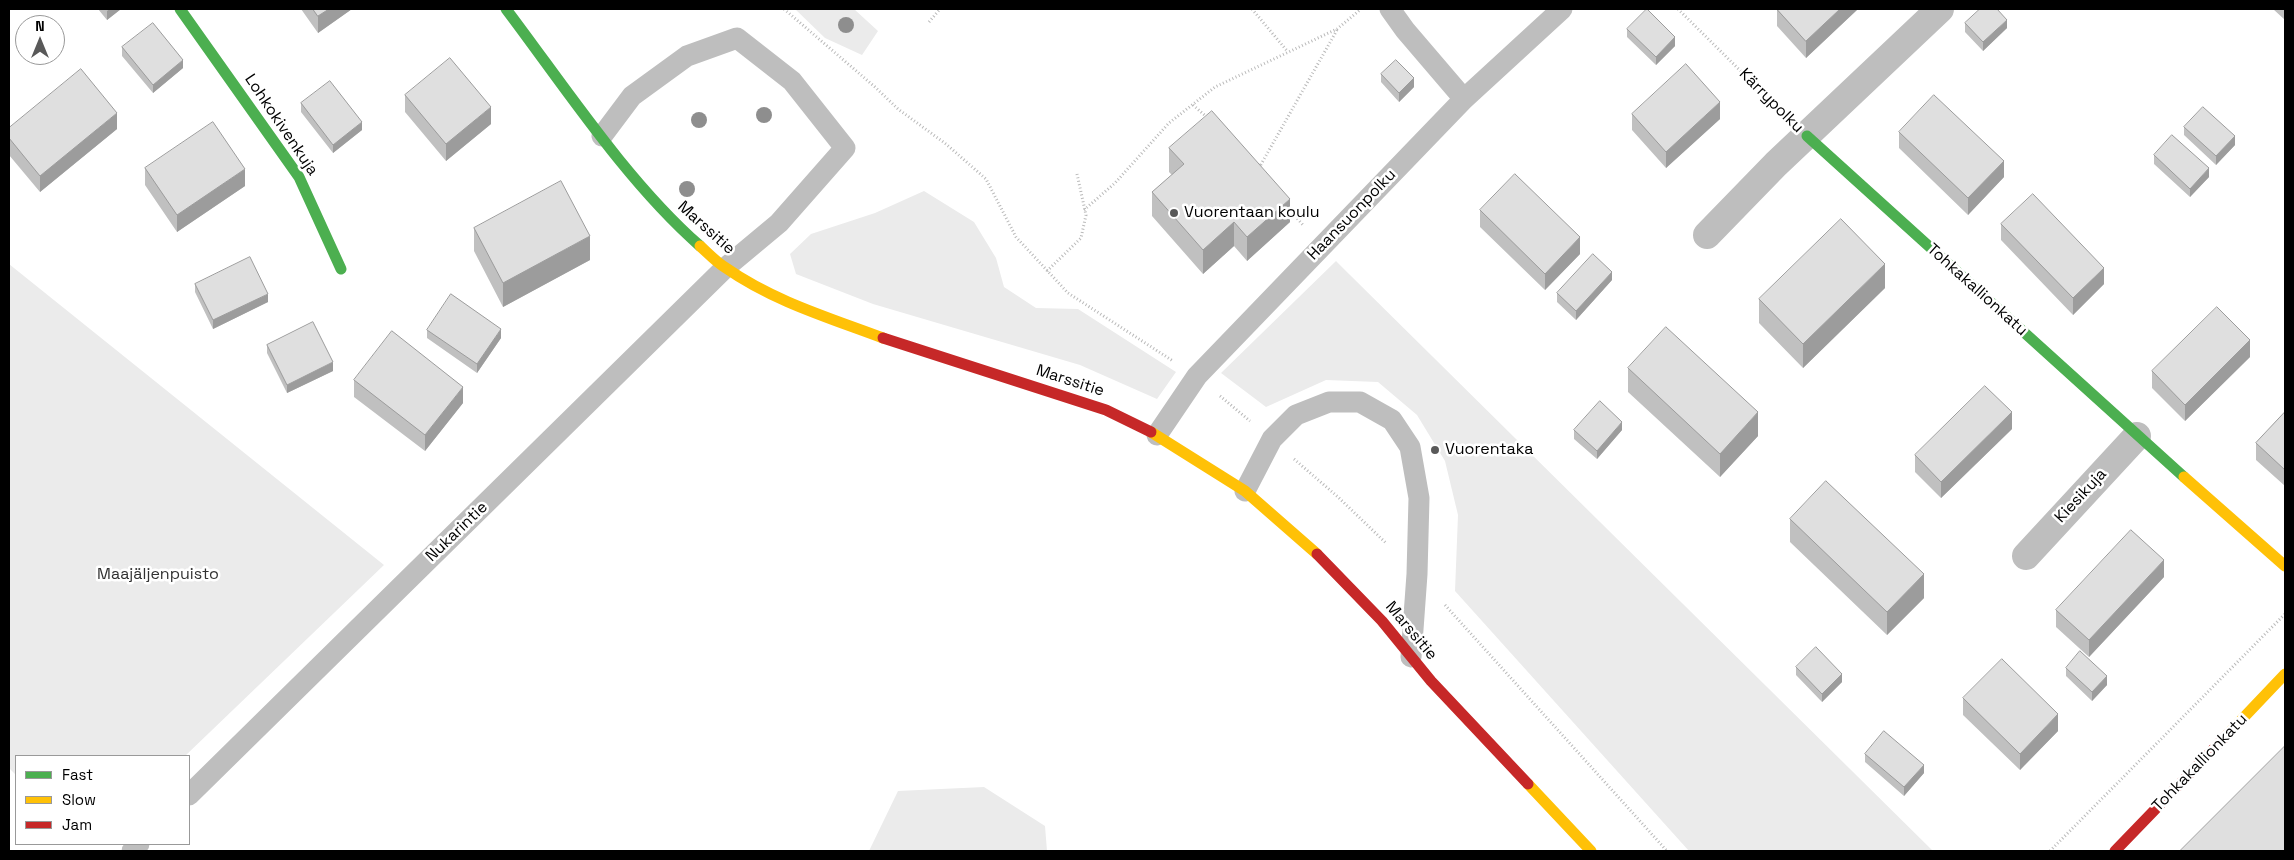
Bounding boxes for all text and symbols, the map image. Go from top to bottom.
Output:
north arrow [15,15,65,65]
text: N [35,17,45,35]
street label: Kärrypolku [1735,65,1807,137]
street label: Lohkokivenkuja [240,71,322,179]
street label: Haansuonpolku [1304,165,1400,265]
street label: Marssitie [673,197,739,259]
place label: Vuorentaan koulu [1184,203,1319,223]
marker: Vuorentaan koulu [1168,207,1180,219]
street label: Tohkakallionkatu [1923,240,2031,340]
street label: Marssitie [1034,361,1106,401]
place label: Vuorentaka [1445,440,1533,460]
marker: Vuorentaka [1429,444,1441,456]
street label: Kiesikuja [2051,465,2111,527]
street label: Nukarintie [422,498,492,566]
park label: Maajäljenpuisto [97,565,219,585]
street label: Marssitie [1381,598,1441,664]
street label: Tohkakallionkatu [2148,710,2252,816]
legend [15,755,190,845]
text: Fast [62,765,93,784]
text: Slow [62,790,96,809]
text: Jam [62,815,92,834]

